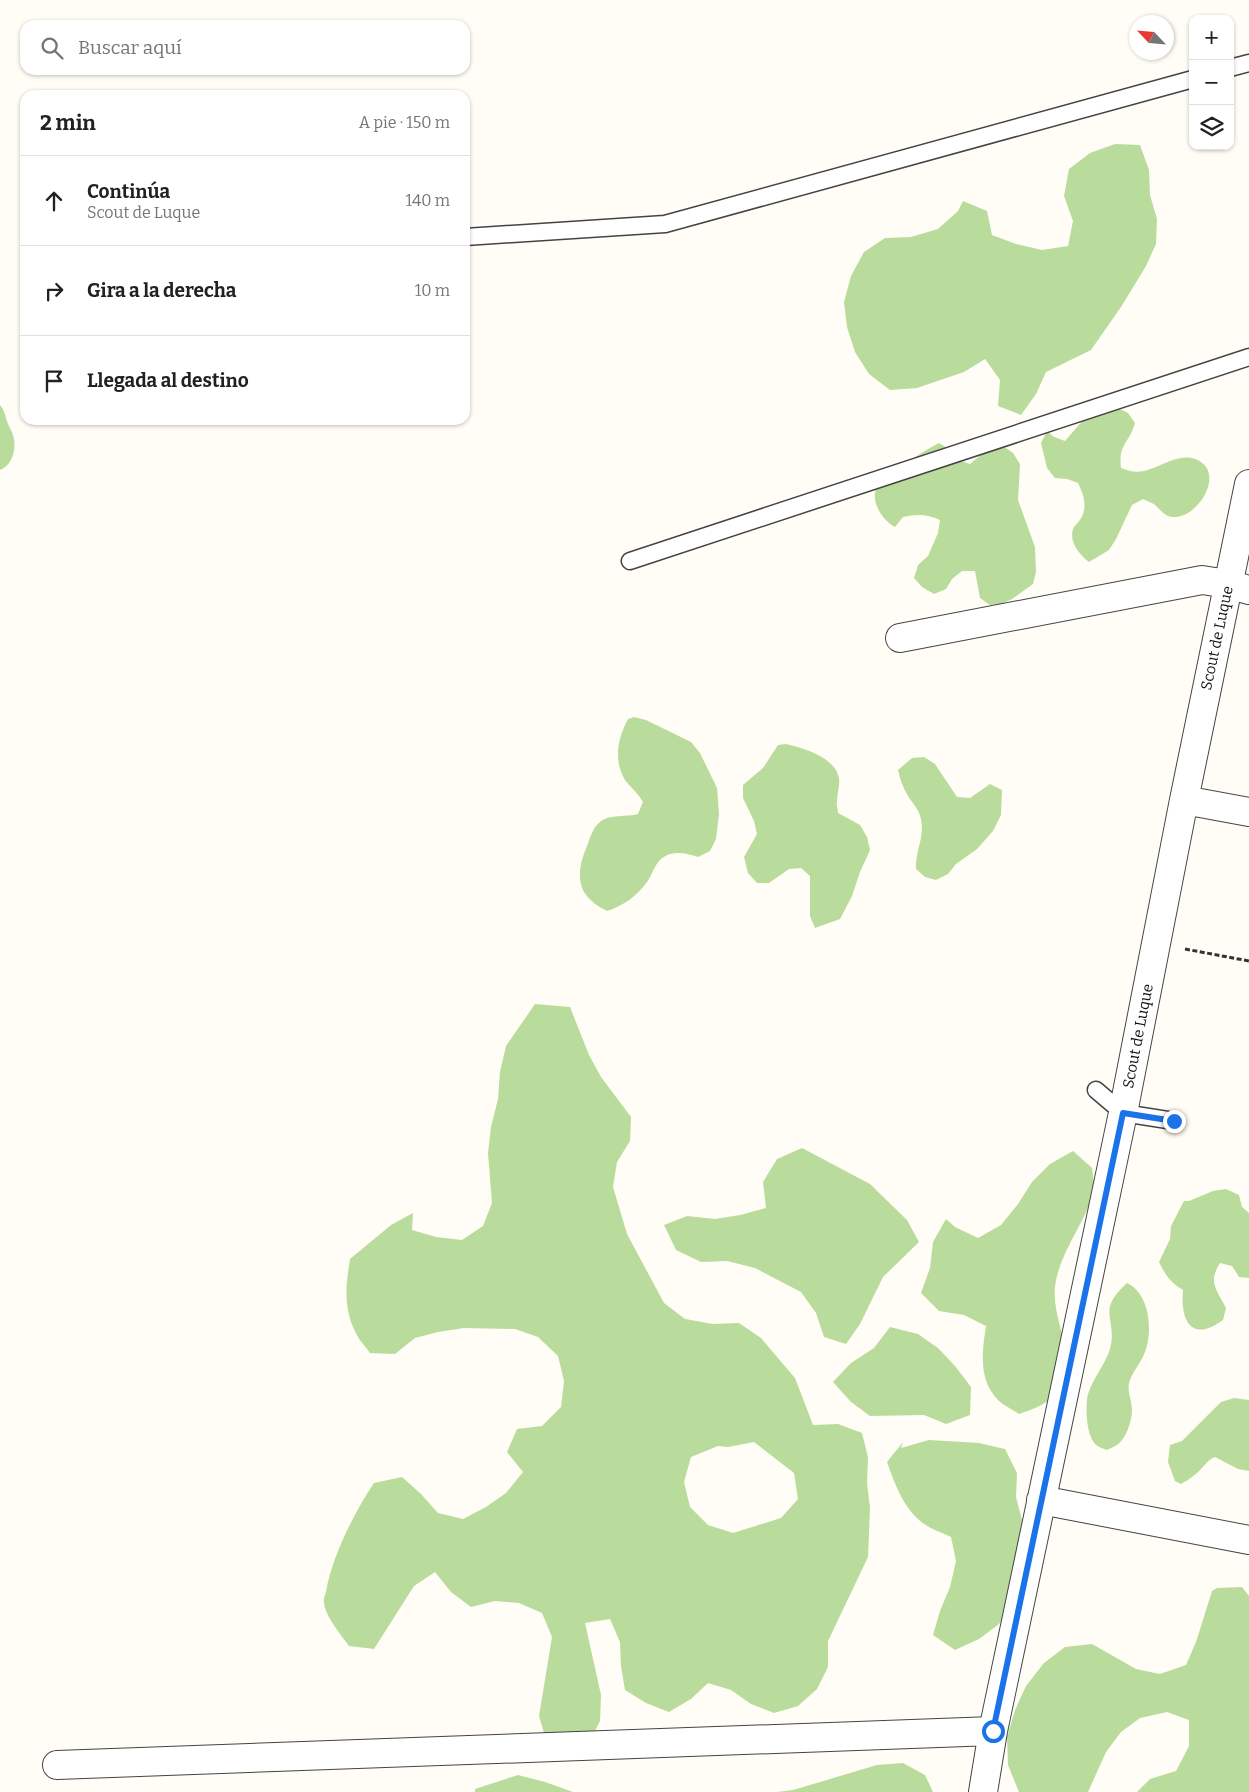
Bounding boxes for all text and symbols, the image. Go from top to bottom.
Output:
north arrow [1129,15,1174,60]
map controls [1189,15,1234,150]
button: + [1189,15,1234,60]
search box [20,20,470,75]
icon: search [38,34,66,62]
text: Buscar aquí [78,36,182,59]
button: − [1189,60,1234,105]
button: layers [1189,105,1234,150]
text: 2 min [40,110,96,136]
text: A pie · 150 m [359,113,450,132]
text: Continúa [87,180,170,203]
icon: ahead [40,187,68,215]
text: 140 m [405,191,450,210]
text: Scout de Luque [87,203,200,222]
icon: right [40,277,68,305]
text: Gira a la derecha [87,279,236,302]
text: 10 m [415,281,450,300]
icon: arrive [40,367,68,395]
text: Llegada al destino [87,369,249,392]
street label: Scout de Luque [1197,584,1237,692]
street label: Scout de Luque [1119,982,1157,1090]
route end [1163,1110,1186,1133]
route start [982,1720,1005,1743]

